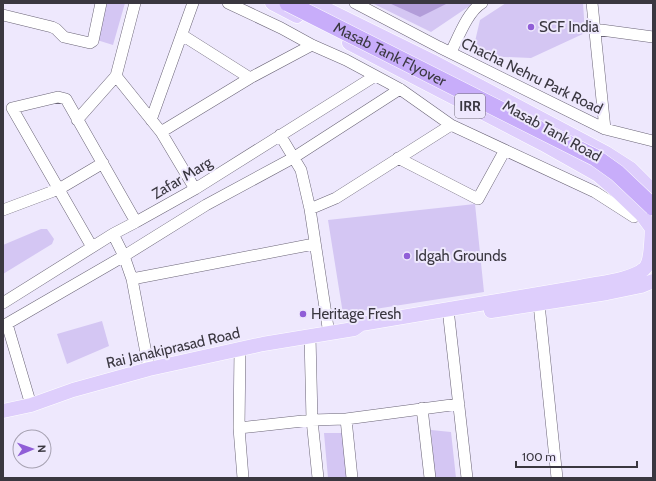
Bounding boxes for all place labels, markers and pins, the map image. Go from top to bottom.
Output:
place label: SCF India [539,18,600,36]
marker: SCF India [526,22,536,32]
place label: Idgah Grounds [415,247,507,265]
marker: Idgah Grounds [402,251,412,261]
place label: Heritage Fresh [311,305,402,323]
marker: Heritage Fresh [298,309,308,319]

